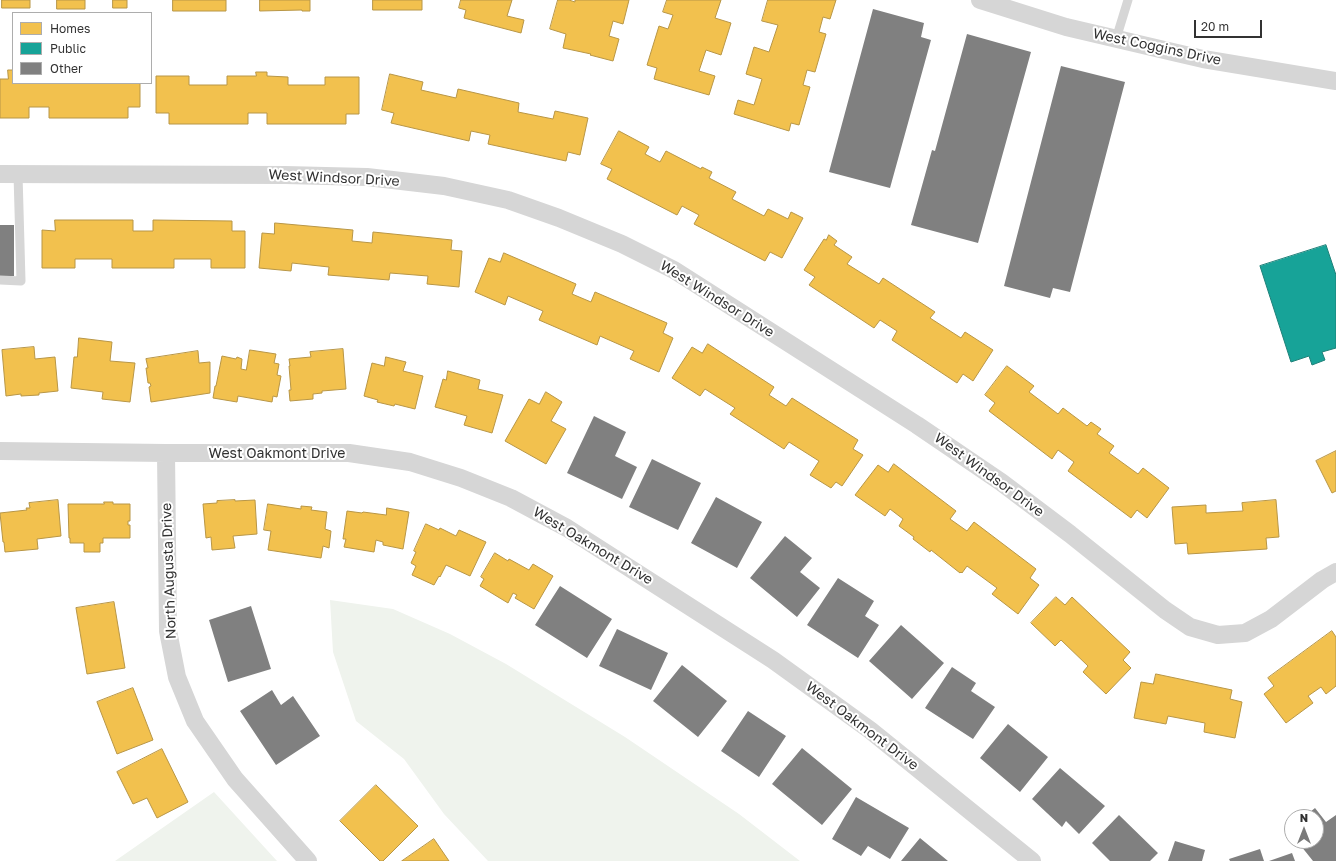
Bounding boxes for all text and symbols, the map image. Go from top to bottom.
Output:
legend [12,12,152,84]
scale bar [1196,12,1264,38]
text: 20 m [1201,19,1229,34]
text: Homes [50,21,90,36]
street label: West Coggins Drive [1091,25,1223,69]
text: Public [50,41,86,56]
text: Other [50,61,83,76]
street label: West Windsor Drive [268,166,400,190]
street label: West Windsor Drive [657,257,777,341]
street label: West Windsor Drive [931,430,1047,520]
street label: West Oakmont Drive [209,446,345,462]
street label: North Augusta Drive [158,503,180,639]
street label: West Oakmont Drive [530,504,656,588]
street label: West Oakmont Drive [802,678,922,774]
north arrow [1284,809,1324,849]
text: N [1300,811,1308,824]

